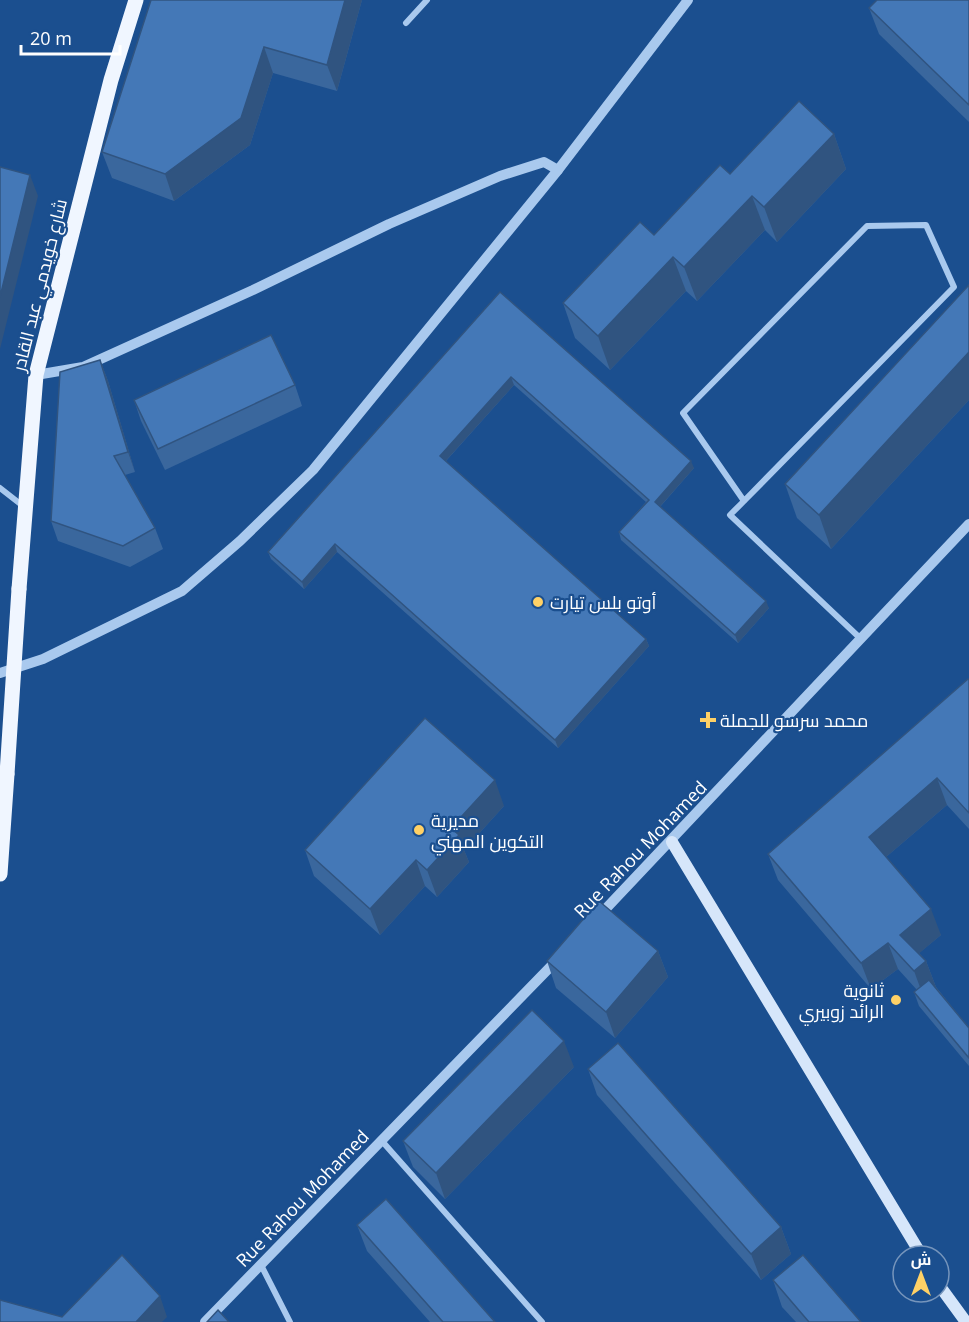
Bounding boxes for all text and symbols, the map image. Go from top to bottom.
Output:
scale bar [21,18,120,56]
text: 20 m [30,26,72,50]
street label: شارع خويدمي عبد القادر [6,196,75,375]
place label: أوتو بلس تيارت [550,590,657,614]
marker: أوتو بلس تيارت [531,595,545,609]
place label: محمد سرسو للجملة [720,708,868,732]
marker: محمد سرسو للجملة [701,713,715,727]
street label: Rue Rahou Mohamed [568,775,712,923]
place label: مديرية التكوين المهني [431,808,544,856]
marker: مديرية التكوين المهني [412,823,426,837]
place label: ثانوية الرائد زوبيري [799,978,884,1026]
marker: ثانوية الرائد زوبيري [889,993,903,1007]
street label: Rue Rahou Mohamed [230,1124,374,1272]
north arrow [891,1244,951,1304]
text: ش [911,1248,931,1270]

